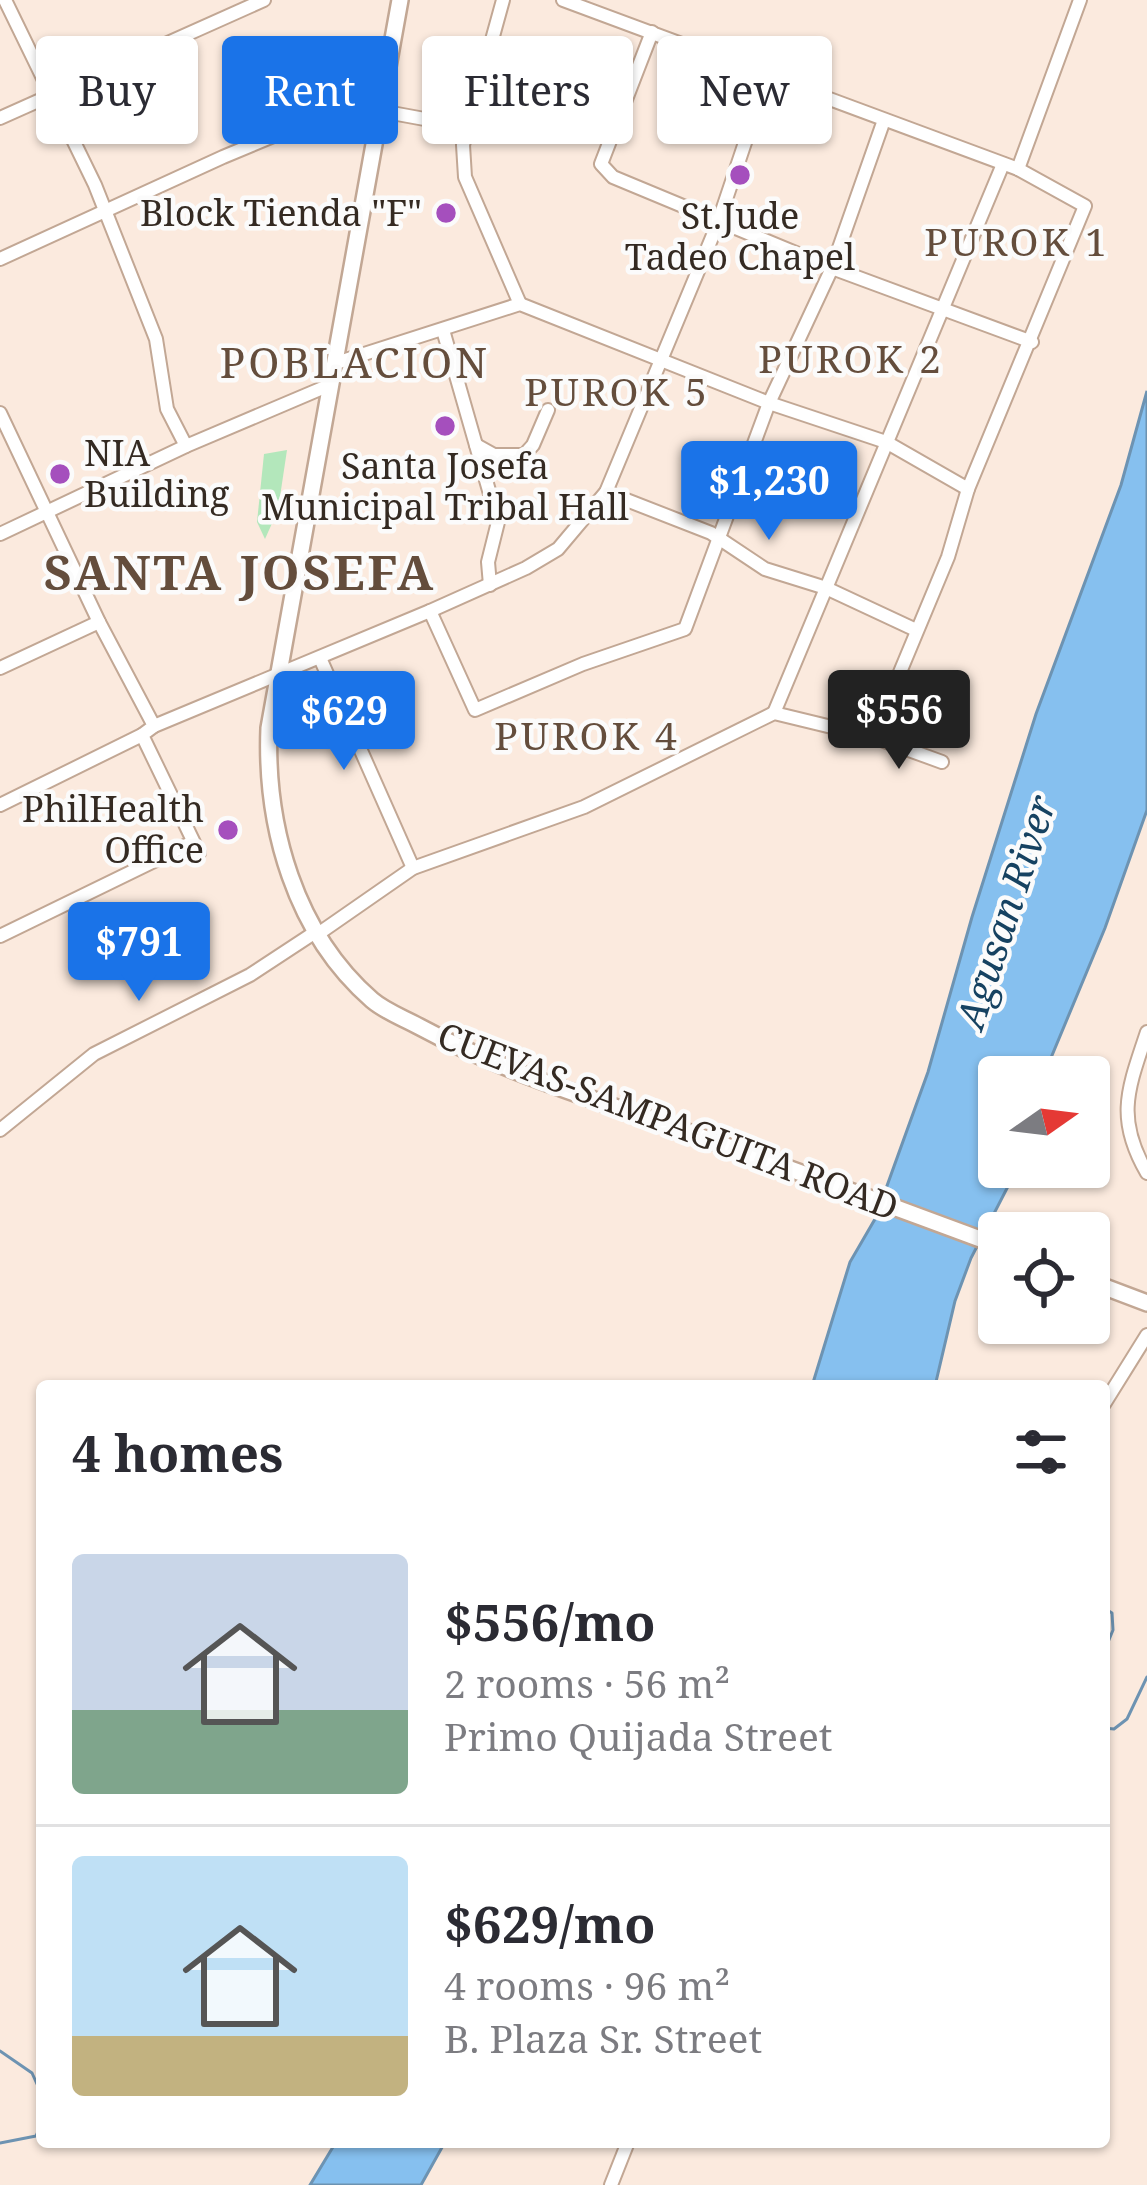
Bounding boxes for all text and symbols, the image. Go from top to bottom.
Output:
chip: Buy [36,36,198,144]
chip: Rent [222,36,398,144]
chip: Filters [422,36,633,144]
chip: New [657,36,832,144]
marker: St.Jude Tadeo Chapel [727,162,753,188]
place label: Block Tienda "F" [140,188,422,237]
place label: St.Jude Tadeo Chapel [625,191,855,281]
marker: Block Tienda "F" [433,200,459,226]
district label: PUROK 1 [924,214,1110,267]
district label: PUROK 2 [758,331,944,384]
district label: POBLACION [220,333,490,390]
district label: PUROK 5 [524,364,710,417]
marker: Santa Josefa Municipal Tribal Hall [432,413,458,439]
place label: NIA Building [84,428,229,518]
place label: Santa Josefa Municipal Tribal Hall [261,441,629,531]
pin: $1,230 [671,441,867,543]
text: $1,230 [708,453,830,506]
marker: NIA Building [47,461,73,487]
district label: SANTA JOSEFA [44,539,436,604]
pin: $556 [828,670,970,772]
pin: $629 [273,671,415,773]
text: $556 [855,682,943,735]
text: $629 [300,683,388,736]
district label: PUROK 4 [494,708,680,761]
place label: PhilHealth Office [22,784,204,874]
water label: Agusan River [941,787,1067,1038]
marker: PhilHealth Office [215,817,241,843]
pin: $791 [68,902,210,1004]
text: $791 [95,914,183,967]
street label: CUEVAS-SAMPAGUITA ROAD [431,1010,906,1231]
north arrow [978,1056,1110,1188]
map controls [978,1056,1110,1344]
button: locate [978,1212,1110,1344]
text: 4 homes [72,1417,283,1487]
icon: filters [1008,1419,1074,1485]
text: $556/mo [444,1586,656,1656]
icon: home [168,1602,312,1746]
text: 2 rooms · 56 m² [444,1656,730,1709]
text: Primo Quijada Street [444,1709,833,1762]
text: $629/mo [444,1888,656,1958]
icon: home [168,1904,312,2048]
text: 4 rooms · 96 m² [444,1958,730,2011]
text: B. Plaza Sr. Street [444,2011,762,2064]

